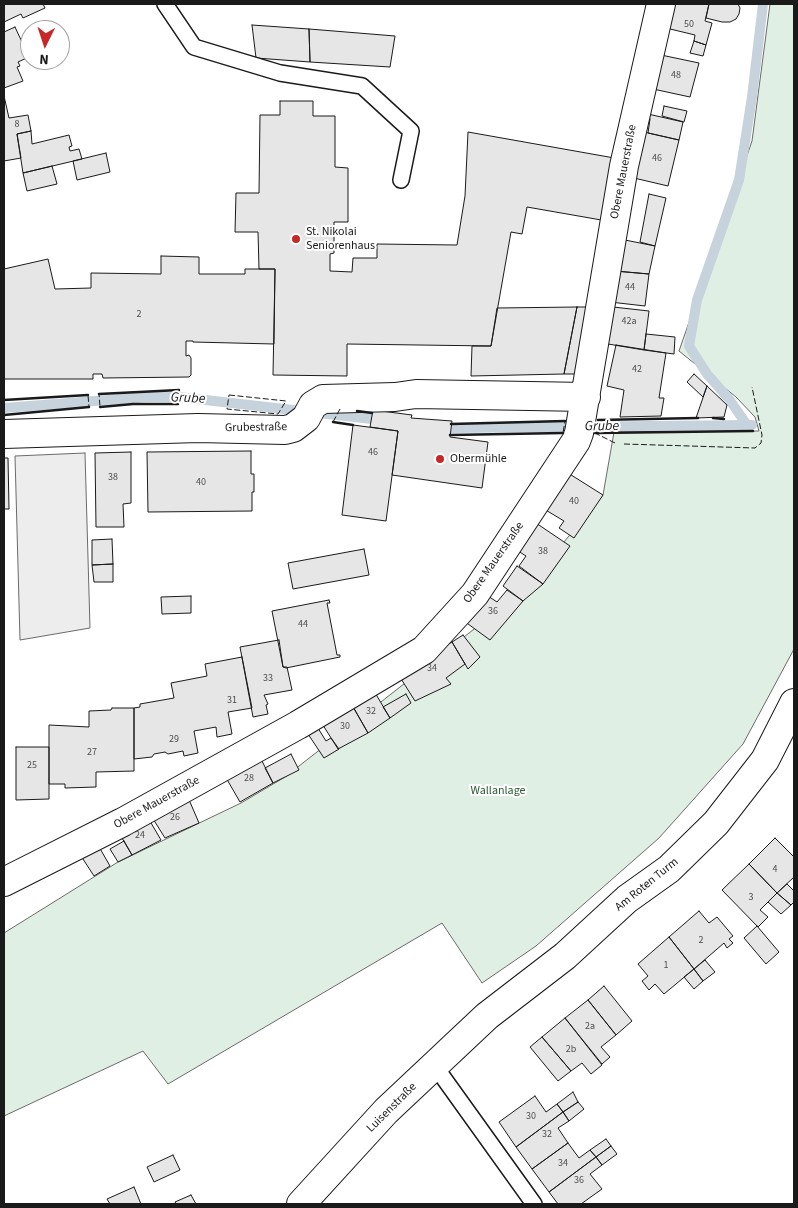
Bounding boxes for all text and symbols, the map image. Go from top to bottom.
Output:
house number: 50 [684,19,694,31]
north arrow [20,20,70,70]
text: N [39,49,49,69]
house number: 48 [671,70,681,82]
house number: 8 [15,119,19,131]
street label: Obere Mauerstraße [608,124,640,220]
house number: 46 [652,153,662,165]
place label: St. Nikolai Seniorenhaus [306,225,375,253]
marker: St. Nikolai Seniorenhaus [290,233,302,245]
house number: 44 [625,282,635,294]
house number: 2 [137,309,141,321]
house number: 42a [622,316,636,328]
house number: 42 [632,364,642,376]
water label: Grube [170,390,206,408]
water label: Grube [585,418,619,436]
street label: Grubestraße [225,420,287,436]
house number: 46 [368,447,378,459]
place label: Obermühle [450,452,507,466]
marker: Obermühle [434,453,446,465]
house number: 38 [108,472,118,484]
house number: 40 [196,477,206,489]
house number: 40 [569,496,579,508]
street label: Obere Mauerstraße [461,520,527,606]
house number: 38 [538,546,548,558]
house number: 36 [488,606,498,618]
house number: 44 [298,619,308,631]
house number: 34 [427,663,437,675]
house number: 33 [263,673,273,685]
house number: 31 [227,695,237,707]
house number: 32 [366,706,376,718]
house number: 30 [340,721,350,733]
house number: 29 [169,734,179,746]
house number: 27 [87,747,97,759]
house number: 25 [27,760,37,772]
street label: Obere Mauerstraße [112,773,202,833]
house number: 28 [244,773,254,785]
park label: Wallanlage [471,784,525,798]
house number: 26 [170,812,180,824]
house number: 24 [135,830,145,842]
street label: Am Roten Turm [612,855,682,915]
house number: 4 [773,864,777,876]
house number: 3 [749,892,753,904]
house number: 2 [699,935,703,947]
house number: 1 [664,960,668,972]
house number: 2a [585,1021,595,1033]
house number: 2b [566,1044,576,1056]
street label: Luisenstraße [364,1080,420,1136]
house number: 30 [526,1111,536,1123]
house number: 32 [542,1129,552,1141]
house number: 34 [558,1158,568,1170]
house number: 36 [574,1175,584,1187]

